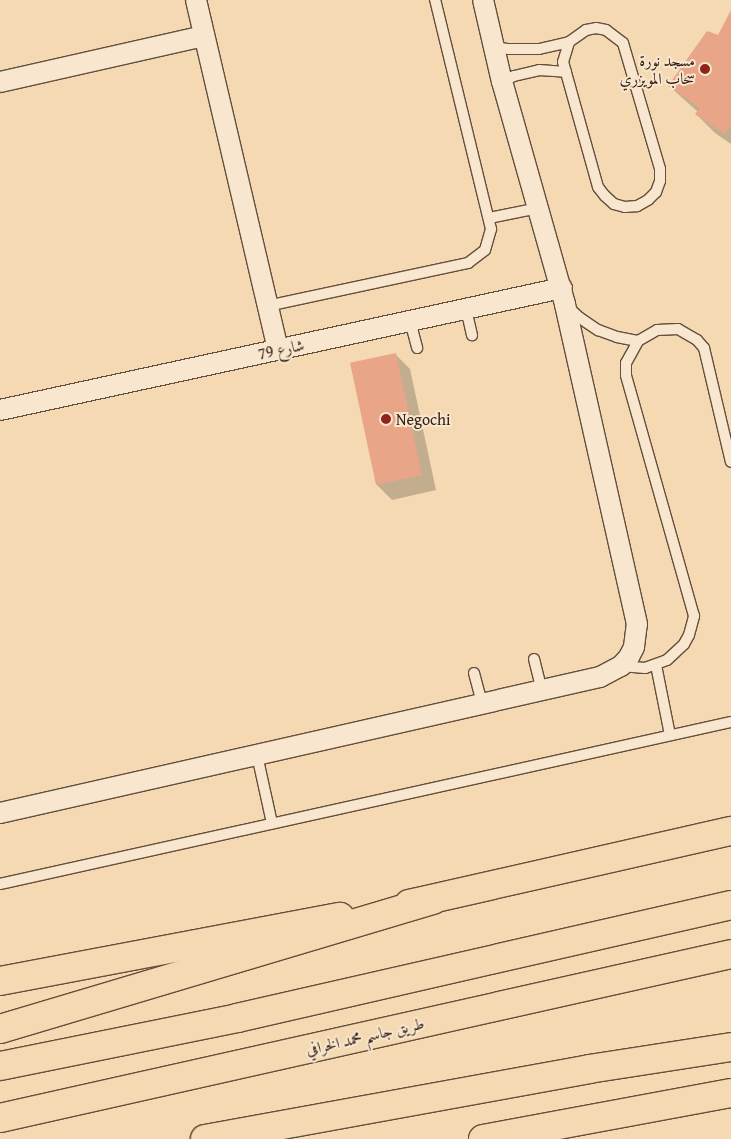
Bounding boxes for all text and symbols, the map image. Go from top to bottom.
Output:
place label: مسجد نورة سحاب المويزري [620,50,695,88]
marker: مسجد نورة سحاب المويزري [699,63,711,75]
street label: شارع 79 [256,335,306,363]
place label: Negochi [396,409,450,429]
marker: Negochi [380,413,392,425]
street label: طريق جاسم محمد الخرافي [304,1013,426,1059]

